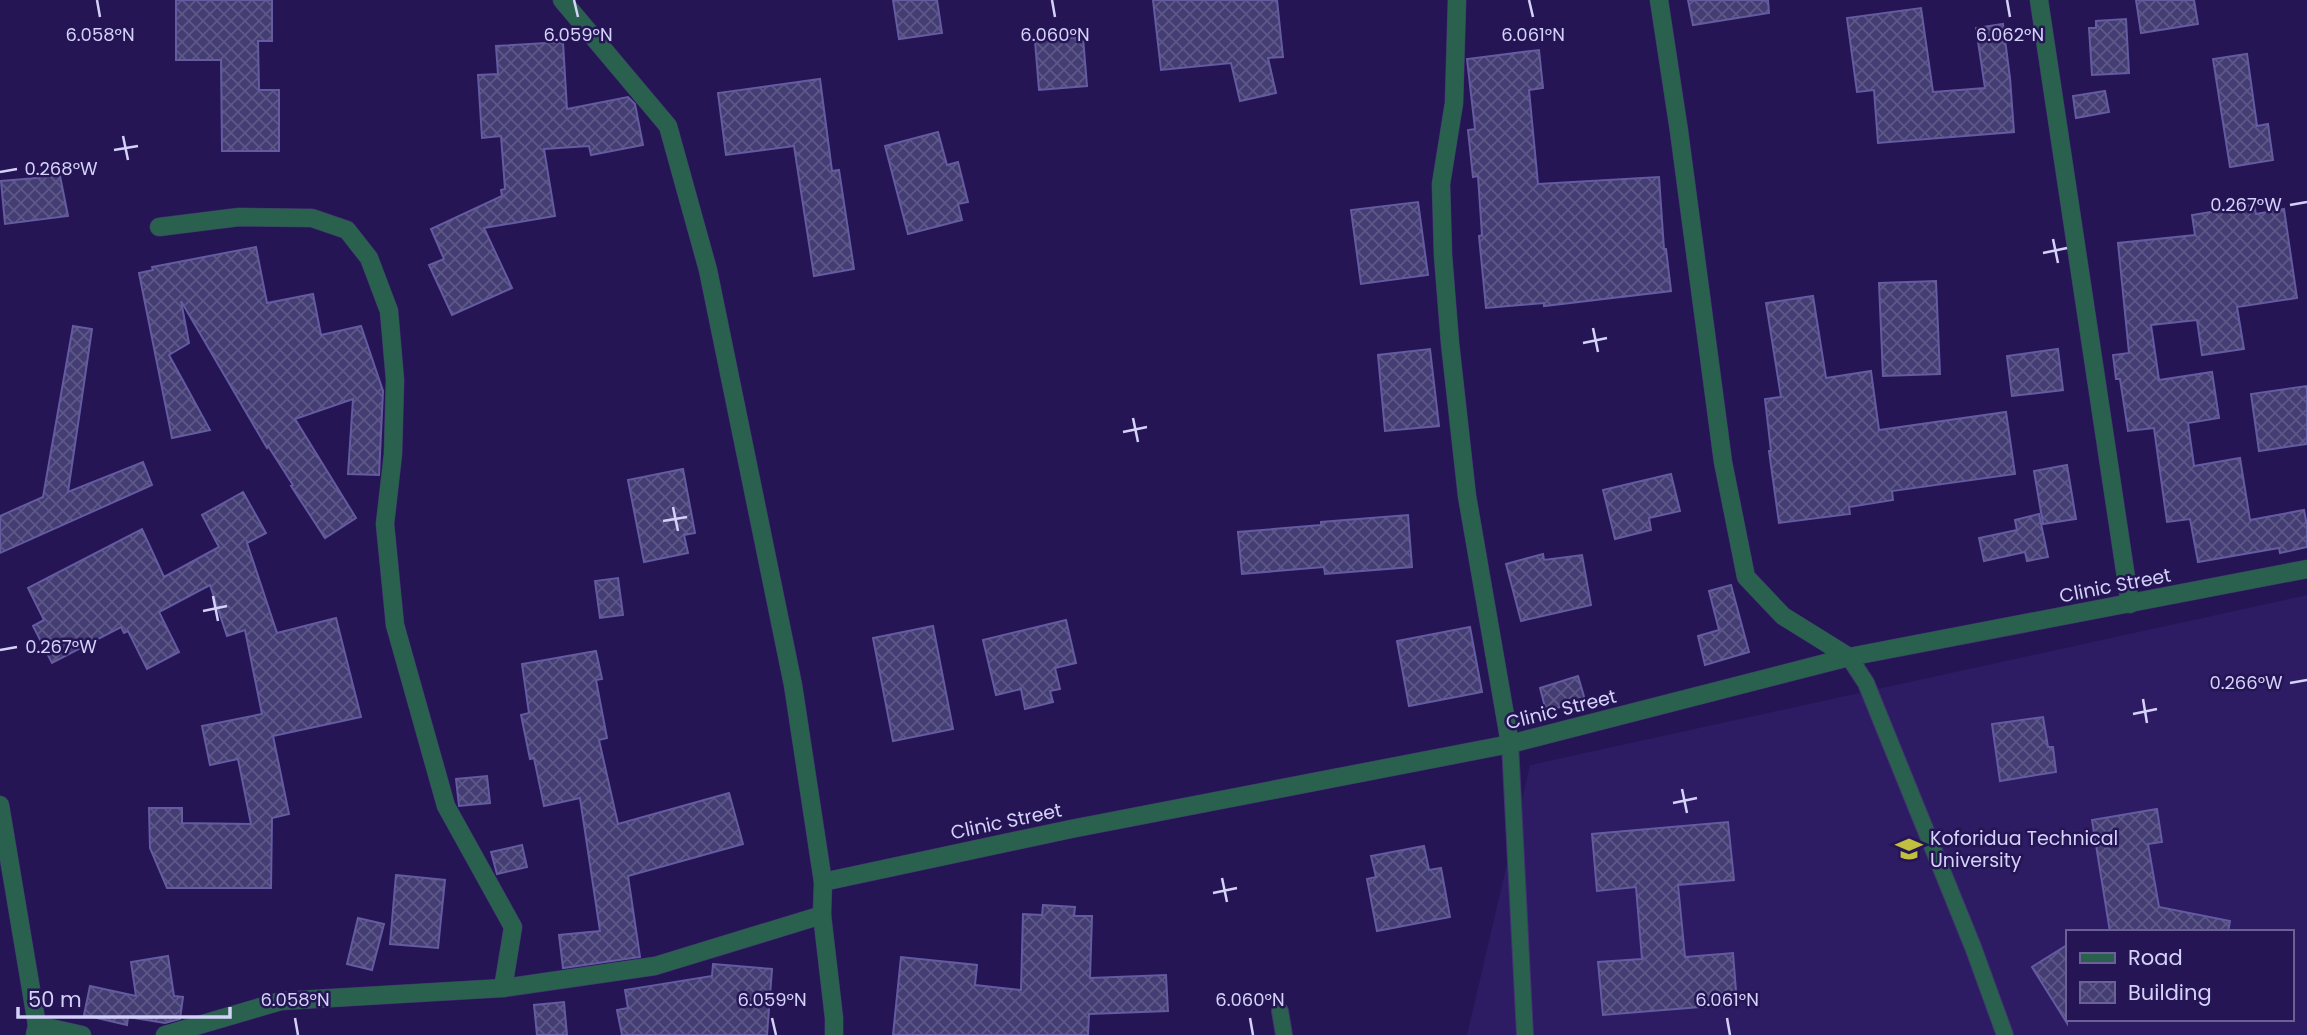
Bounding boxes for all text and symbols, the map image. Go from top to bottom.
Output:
text: 6.058°N [65,22,135,47]
text: 6.059°N [543,22,613,47]
text: 6.060°N [1020,22,1090,47]
text: 6.061°N [1501,22,1565,47]
text: 6.062°N [1976,22,2044,47]
text: 0.268°W [24,156,98,181]
text: 0.267°W [2210,192,2282,217]
street label: Clinic Street [2057,561,2173,610]
text: 0.267°W [25,634,97,659]
text: 0.266°W [2209,670,2283,695]
street label: Clinic Street [1503,683,1619,736]
street label: Clinic Street [948,797,1064,846]
place label: Koforidua Technical University [1930,825,2118,874]
school or university icon: Koforidua Technical University [1894,834,1924,864]
legend [2066,930,2293,1021]
text: Road [2128,943,2183,972]
scale bar [18,976,229,1020]
text: Building [2128,978,2212,1007]
text: 50 m [28,985,82,1014]
text: 6.058°N [260,987,330,1012]
text: 6.059°N [737,987,807,1012]
text: 6.060°N [1215,987,1285,1012]
text: 6.061°N [1695,987,1759,1012]

